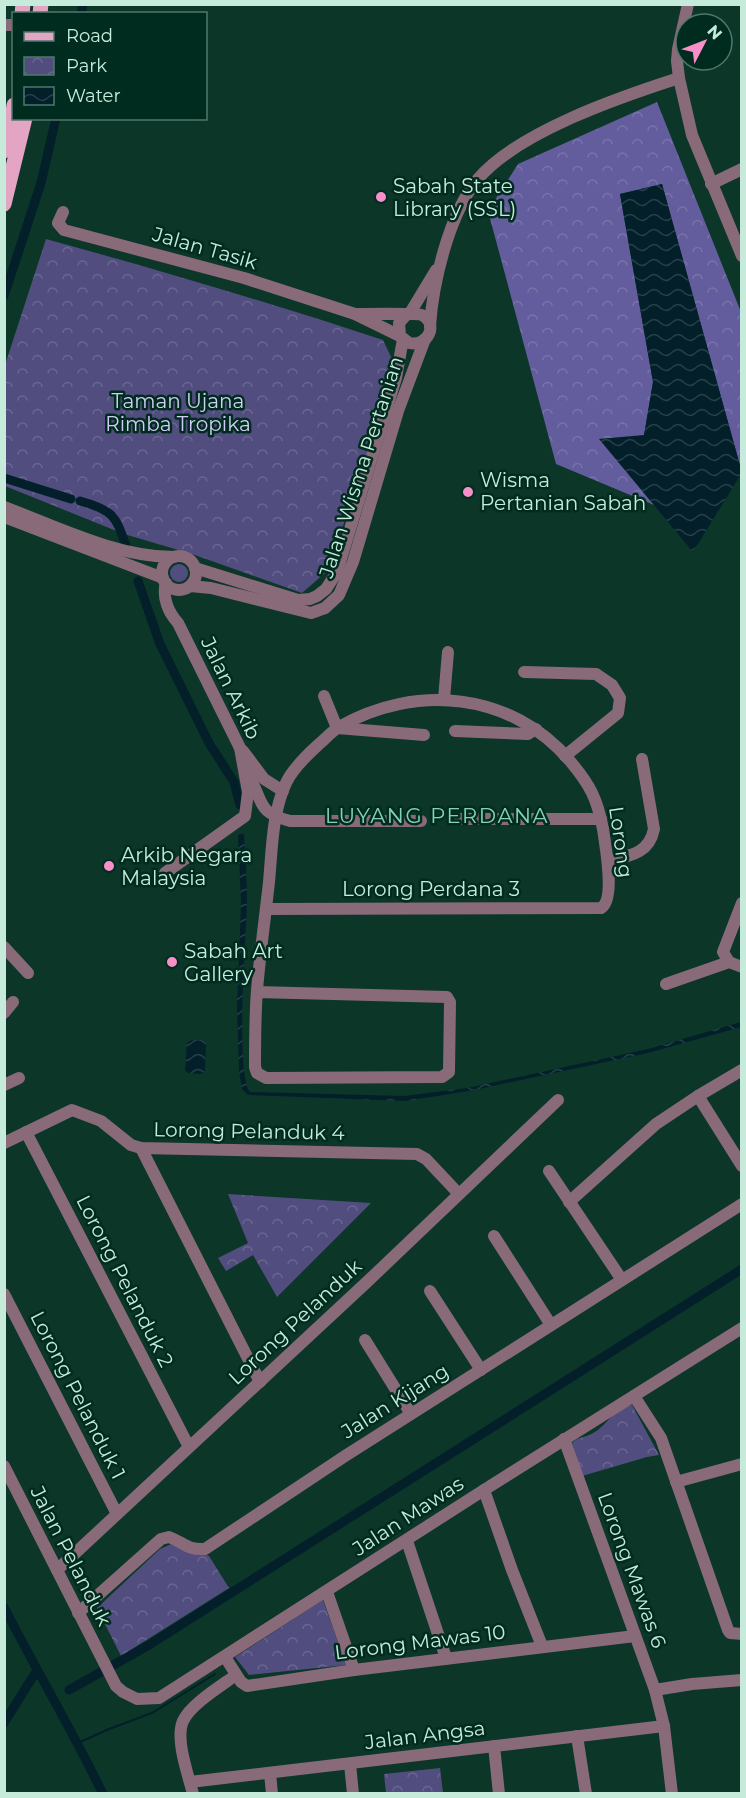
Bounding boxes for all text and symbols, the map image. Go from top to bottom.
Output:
legend [12,12,207,120]
north arrow [674,12,734,72]
text: N [703,21,726,43]
text: Road [66,25,113,47]
text: Park [66,55,107,77]
text: Water [66,85,121,107]
place label: Sabah State Library (SSL) [393,174,516,221]
marker: Sabah State Library (SSL) [374,190,388,204]
street label: Jalan Tasik [149,221,260,274]
street label: Jalan Wisma Pertanian [314,353,408,582]
park label: Taman Ujana Rimba Tropika [105,389,251,436]
place label: Wisma Pertanian Sabah [480,468,646,515]
marker: Wisma Pertanian Sabah [461,485,475,499]
street label: Jalan Arkib [195,632,266,743]
district label: LUYANG PERDANA [325,803,549,828]
street label: Lorong [604,805,638,879]
place label: Arkib Negara Malaysia [121,843,252,890]
marker: Arkib Negara Malaysia [102,859,116,873]
street label: Lorong Perdana 3 [342,877,520,901]
place label: Sabah Art Gallery [184,939,283,986]
marker: Sabah Art Gallery [165,955,179,969]
street label: Lorong Pelanduk 4 [153,1117,345,1145]
street label: Lorong Pelanduk 2 [71,1191,179,1371]
street label: Lorong Pelanduk [224,1254,366,1390]
street label: Lorong Pelanduk 1 [25,1307,131,1483]
street label: Jalan Kijang [336,1359,453,1444]
street label: Jalan Mawas [347,1471,468,1561]
street label: Jalan Pelanduk [25,1481,117,1630]
street label: Lorong Mawas 6 [593,1489,671,1651]
street label: Lorong Mawas 10 [333,1620,507,1664]
street label: Jalan Angsa [363,1716,486,1754]

